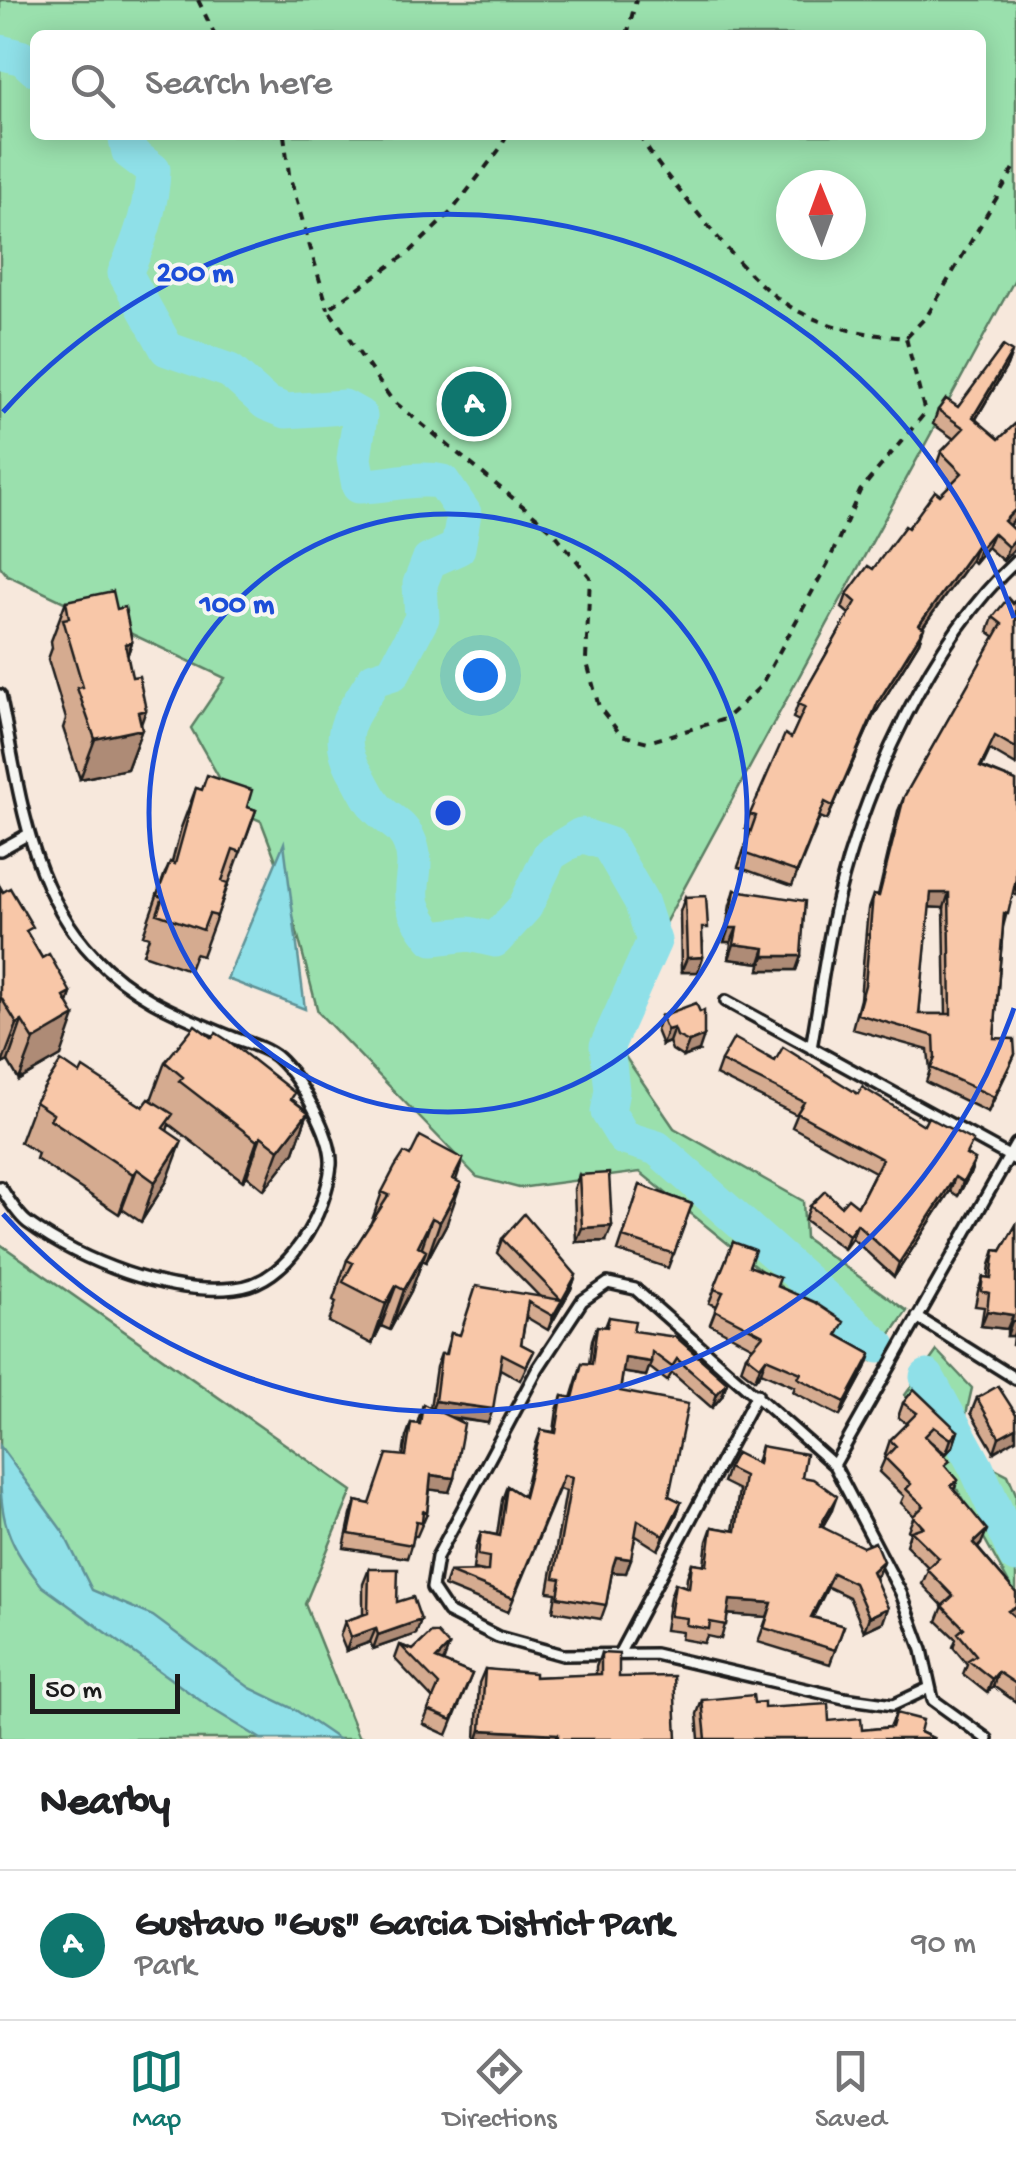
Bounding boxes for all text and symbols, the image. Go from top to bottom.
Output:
search box [30,30,986,140]
icon: search [65,58,120,113]
text: Search here [145,63,332,107]
north arrow [776,170,866,260]
text: 200 m [156,258,234,293]
pin: A [442,366,506,442]
text: 100 m [199,589,275,624]
your location [455,650,506,701]
centre of rings [430,795,466,831]
scale bar [30,1669,180,1714]
text: 50 m [45,1675,102,1708]
text: Nearby [40,1780,170,1829]
text: Gustavo "Gus" Garcia District Park [135,1904,673,1948]
text: A [63,1926,82,1964]
text: 90 m [912,1926,976,1964]
text: Park [135,1948,196,1986]
tab: Map [129,2044,184,2137]
tab: Directions [443,2044,557,2137]
tab: Saved [815,2044,887,2137]

